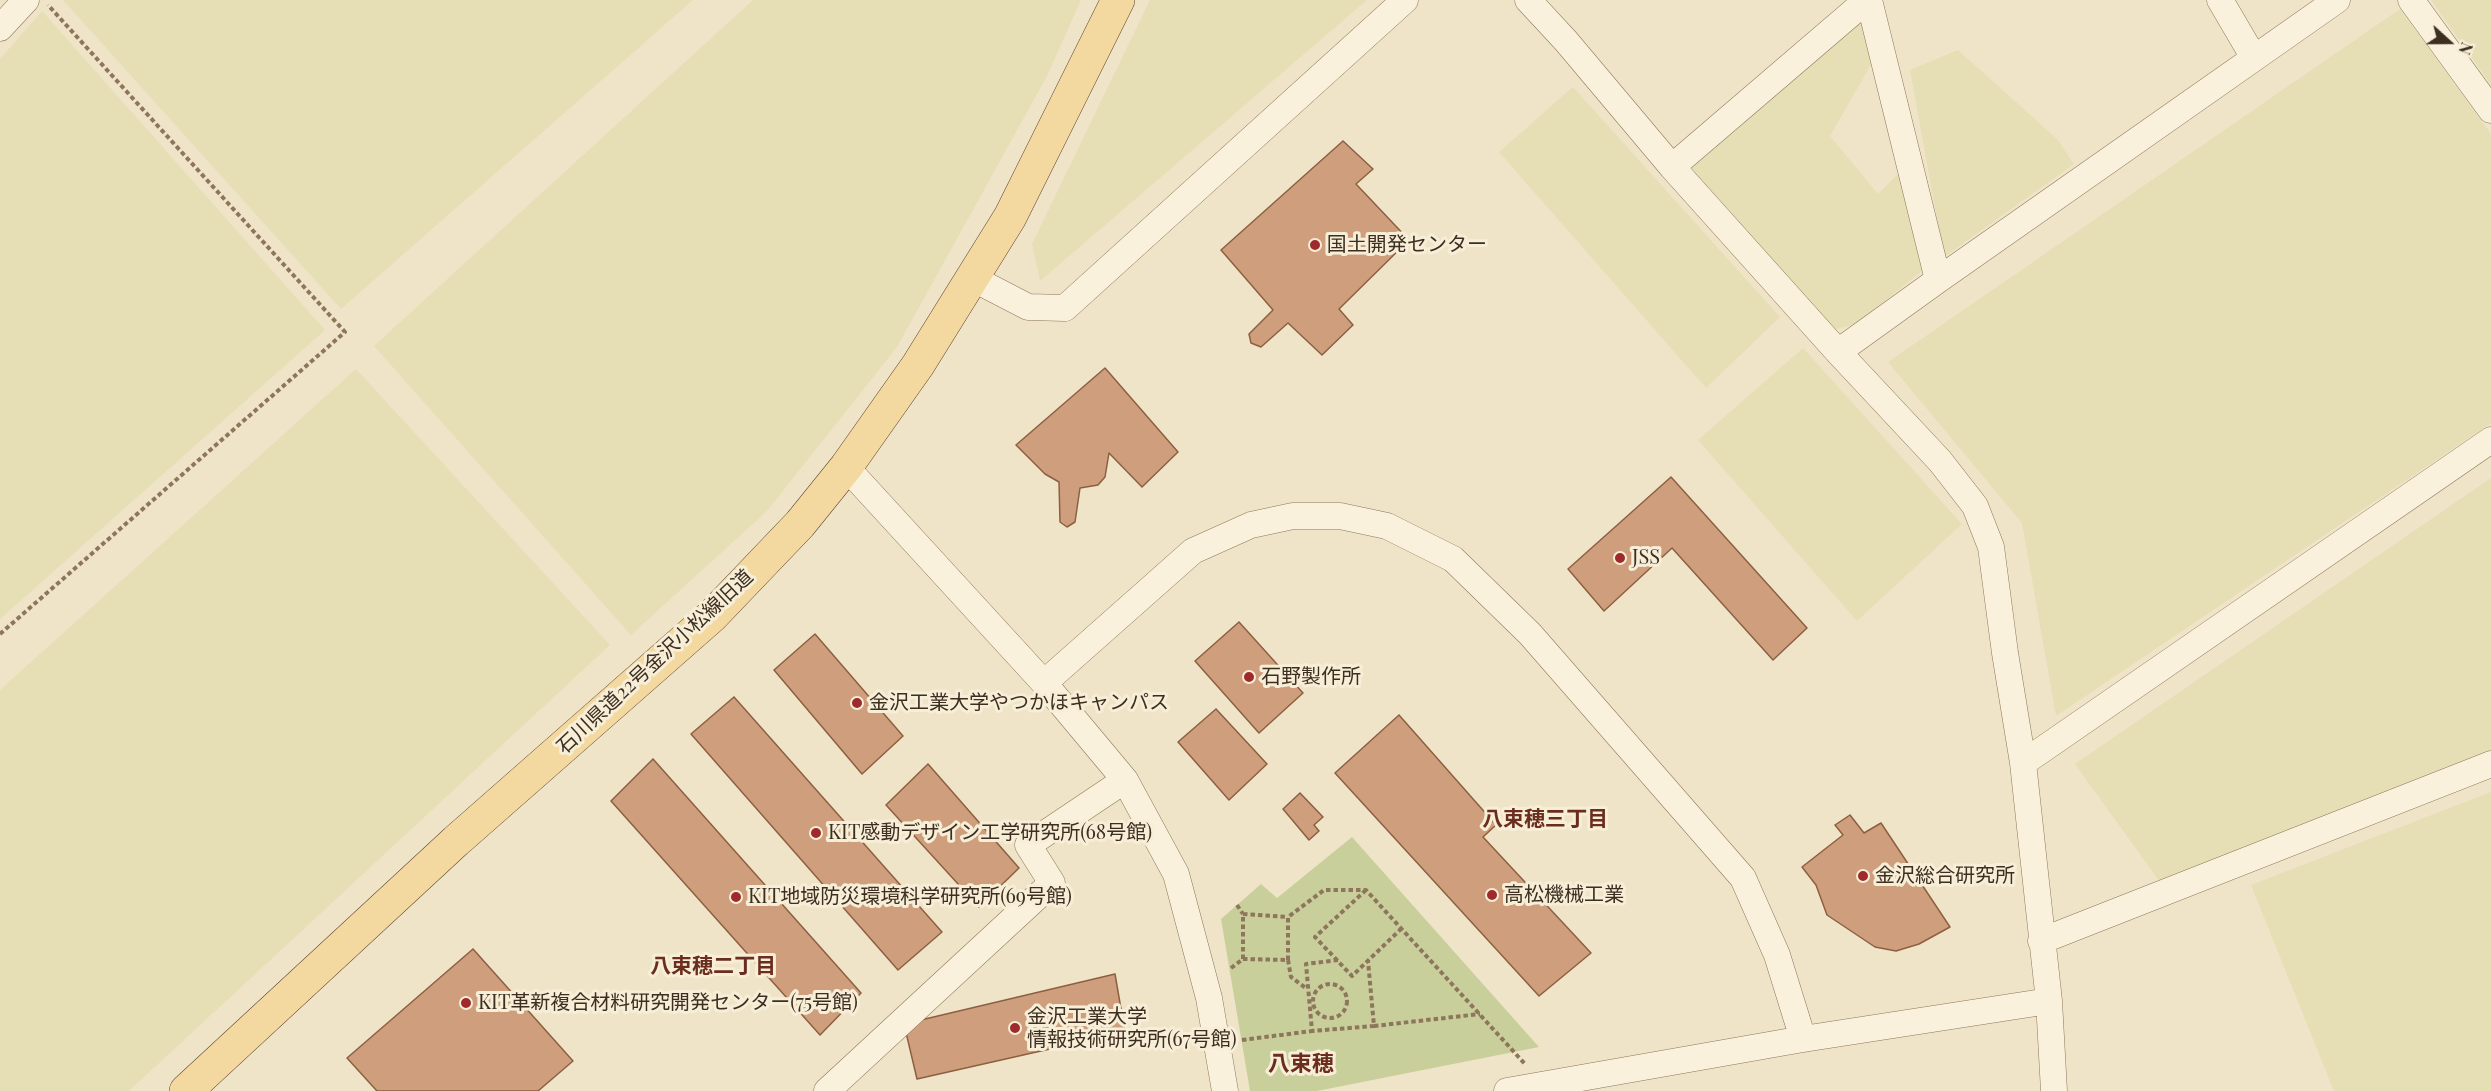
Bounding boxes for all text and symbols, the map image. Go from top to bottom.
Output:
north arrow [2419,12,2479,72]
text: N [2454,39,2478,58]
place label: 国土開発センター [1327,233,1487,257]
marker: 国土開発センター [1308,238,1322,252]
place label: JSS [1632,546,1660,570]
marker: JSS [1613,551,1627,565]
street label: 石川県道22号金沢小松線旧道 [552,565,758,759]
place label: 石野製作所 [1261,665,1361,689]
marker: 石野製作所 [1242,670,1256,684]
place label: 金沢工業大学やつかほキャンパス [869,691,1169,715]
marker: 金沢工業大学やつかほキャンパス [850,696,864,710]
district label: 八束穂三丁目 [1482,806,1608,832]
place label: KIT感動デザイン工学研究所(68号館) [828,821,1152,845]
marker: KIT感動デザイン工学研究所(68号館) [809,826,823,840]
place label: 金沢総合研究所 [1875,864,2015,888]
marker: 金沢総合研究所 [1856,869,1870,883]
place label: 高松機械工業 [1504,883,1624,907]
place label: KIT地域防災環境科学研究所(69号館) [748,885,1072,909]
marker: 高松機械工業 [1485,888,1499,902]
marker: KIT地域防災環境科学研究所(69号館) [729,890,743,904]
district label: 八束穂二丁目 [650,953,776,979]
place label: KIT革新複合材料研究開発センター(75号館) [478,991,858,1015]
marker: KIT革新複合材料研究開発センター(75号館) [459,996,473,1010]
place label: 金沢工業大学 情報技術研究所(67号館) [1027,1005,1237,1052]
marker: 金沢工業大学 情報技術研究所(67号館) [1008,1021,1022,1035]
district label: 八束穂 [1268,1051,1334,1077]

